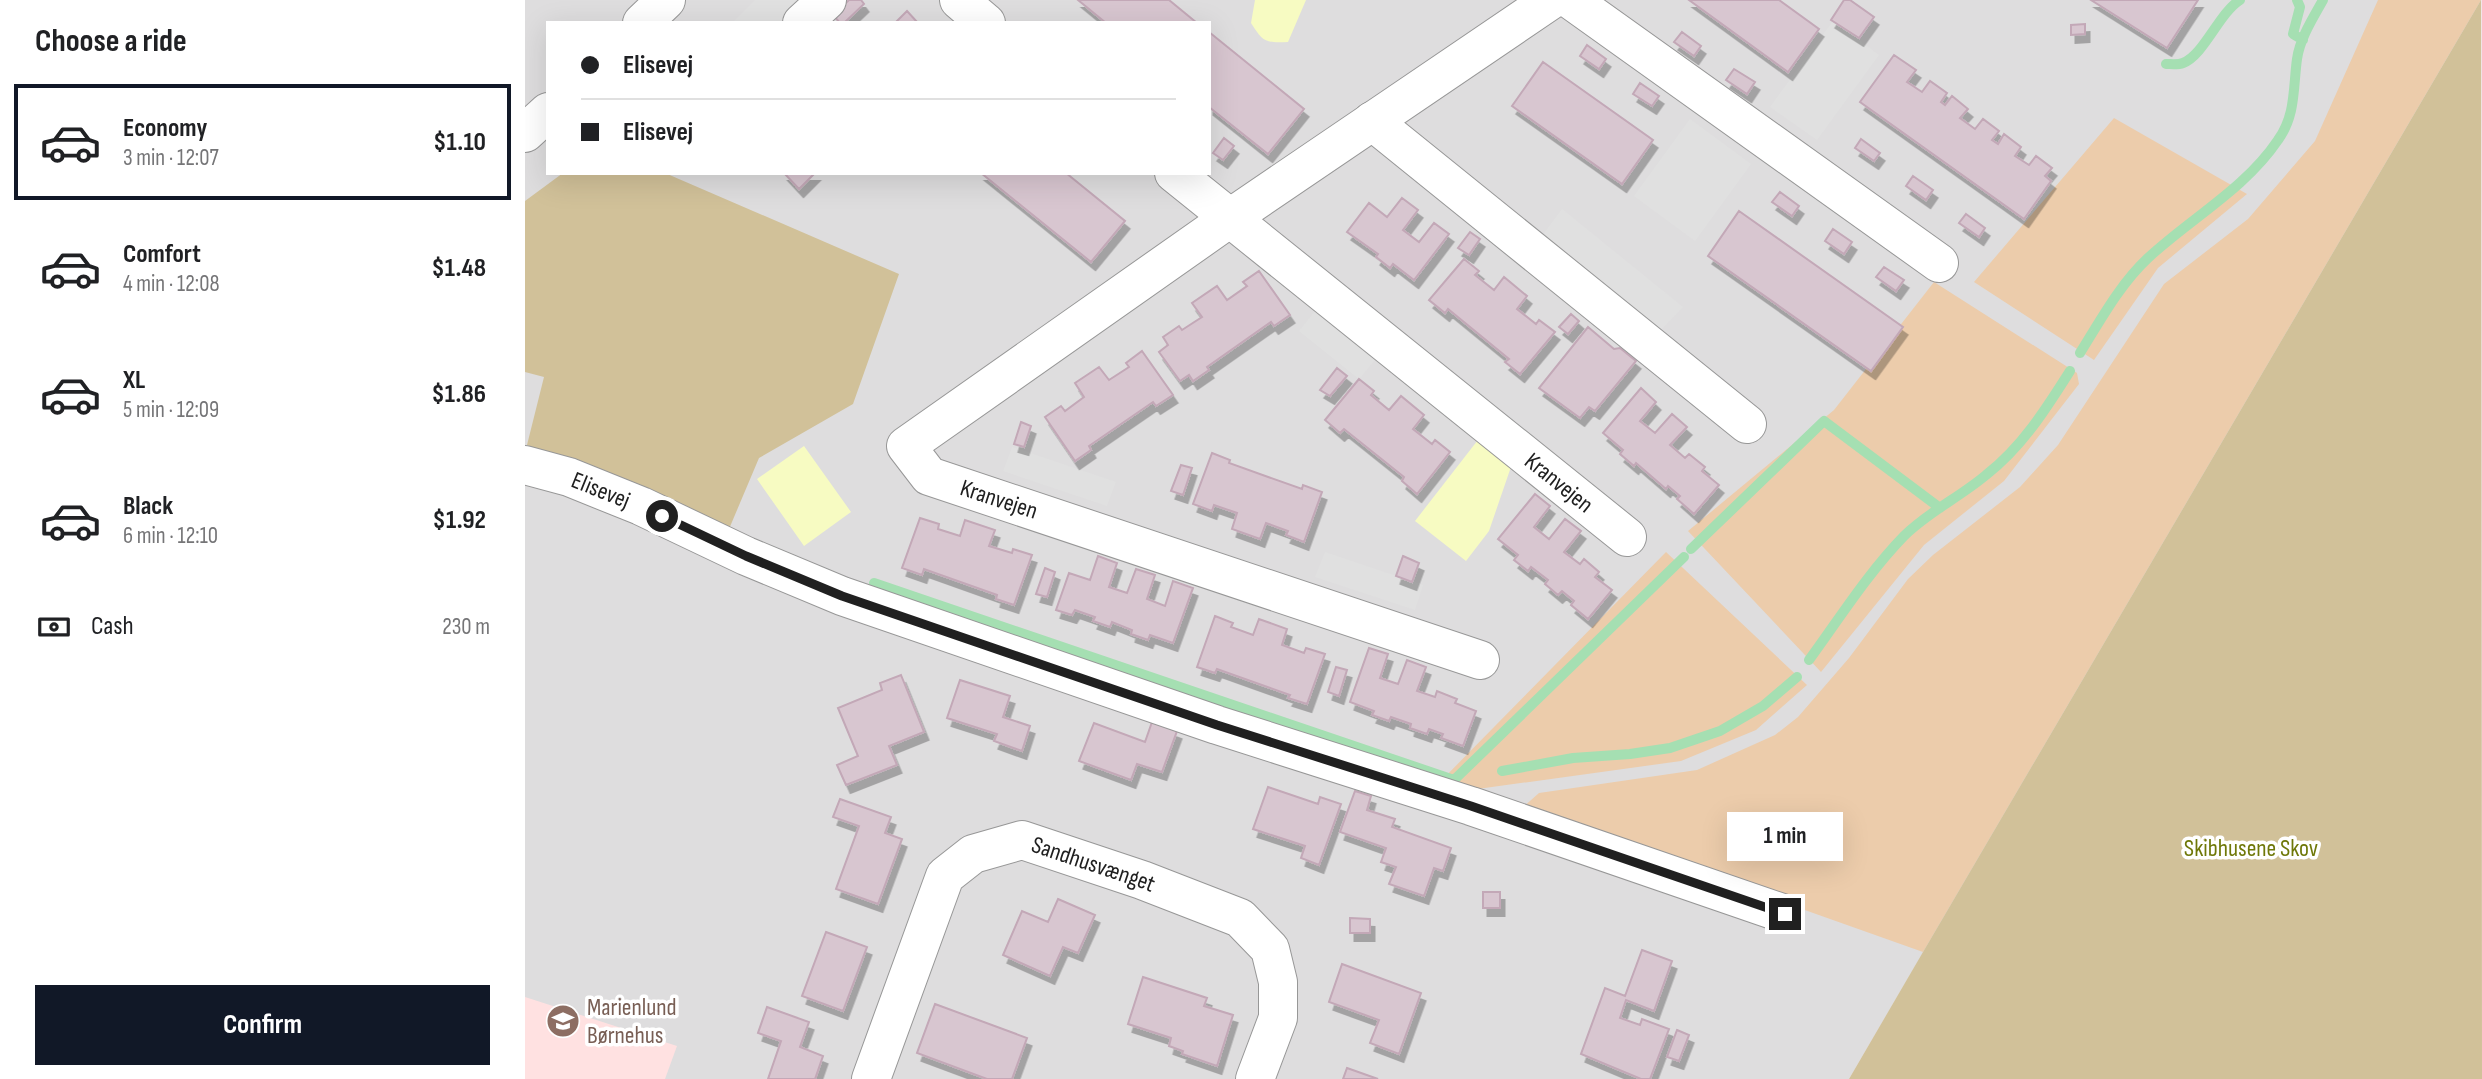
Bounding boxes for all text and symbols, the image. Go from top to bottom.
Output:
text: Choose a ride [35,22,187,61]
text: Elisevej [623,50,693,81]
icon: car [39,111,102,174]
text: Economy [123,113,207,144]
text: Elisevej [623,117,693,148]
text: $1.10 [433,127,486,158]
text: 3 min · 12:07 [123,144,219,172]
icon: car [39,237,102,300]
text: Comfort [123,239,201,270]
text: $1.48 [431,253,486,284]
text: 4 min · 12:08 [123,270,220,298]
icon: car [39,363,102,426]
text: XL [123,365,145,396]
text: $1.86 [432,379,486,410]
text: 5 min · 12:09 [123,396,219,424]
street label: Kranvejen [1519,447,1599,519]
street label: Elisevej [567,466,634,515]
street label: Kranvejen [956,473,1041,526]
icon: car [39,489,102,552]
text: Black [123,491,173,522]
route start [646,500,678,532]
text: $1.92 [433,505,486,536]
text: 6 min · 12:10 [123,522,218,550]
icon: cash [35,608,73,646]
text: Cash [91,611,134,642]
text: 230 m [442,613,490,641]
callout: 1 min [1727,813,1843,862]
text: 1 min [1764,822,1806,850]
street label: Sandhusvænget [1028,830,1159,899]
park label: Skibhusene Skov [2184,834,2318,863]
route end [1769,898,1801,930]
button: Confirm [35,985,490,1065]
place label: Marienlund Børnehus [587,993,677,1050]
school or university icon: Marienlund Børnehus [544,1002,582,1040]

